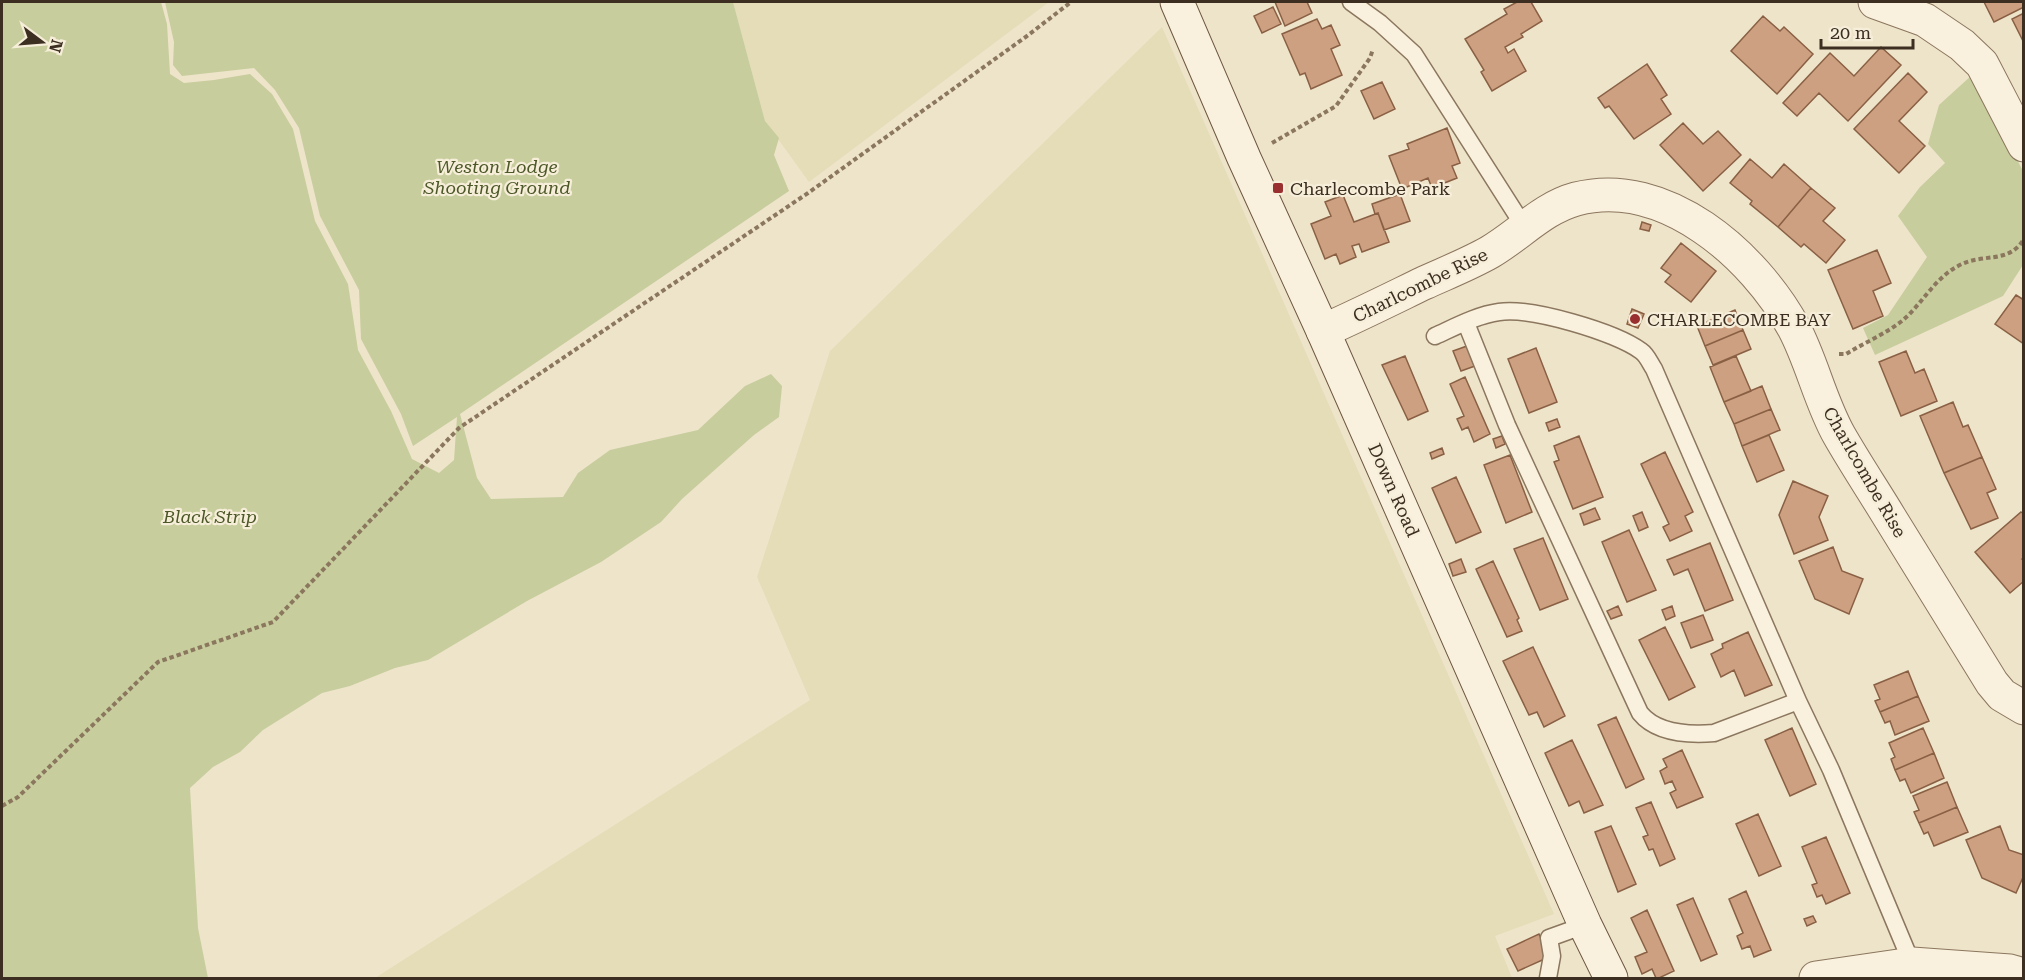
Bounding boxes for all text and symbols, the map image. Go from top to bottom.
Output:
north arrow [12,12,72,72]
scale bar [1821,12,1912,50]
text: 20 m [1830,22,1871,43]
text: N [45,37,67,55]
park label: Weston Lodge Shooting Ground [423,156,570,198]
place label: Charlecombe Park [1290,178,1450,199]
marker: Charlecombe Park [1271,181,1285,195]
street label: Charlcombe Rise [1349,243,1491,327]
place label: CHARLECOMBE BAY [1647,309,1832,330]
marker: CHARLECOMBE BAY [1628,312,1642,326]
street label: Charlcombe Rise [1819,403,1911,541]
street label: Down Road [1364,440,1424,540]
park label: Black Strip [162,506,257,527]

